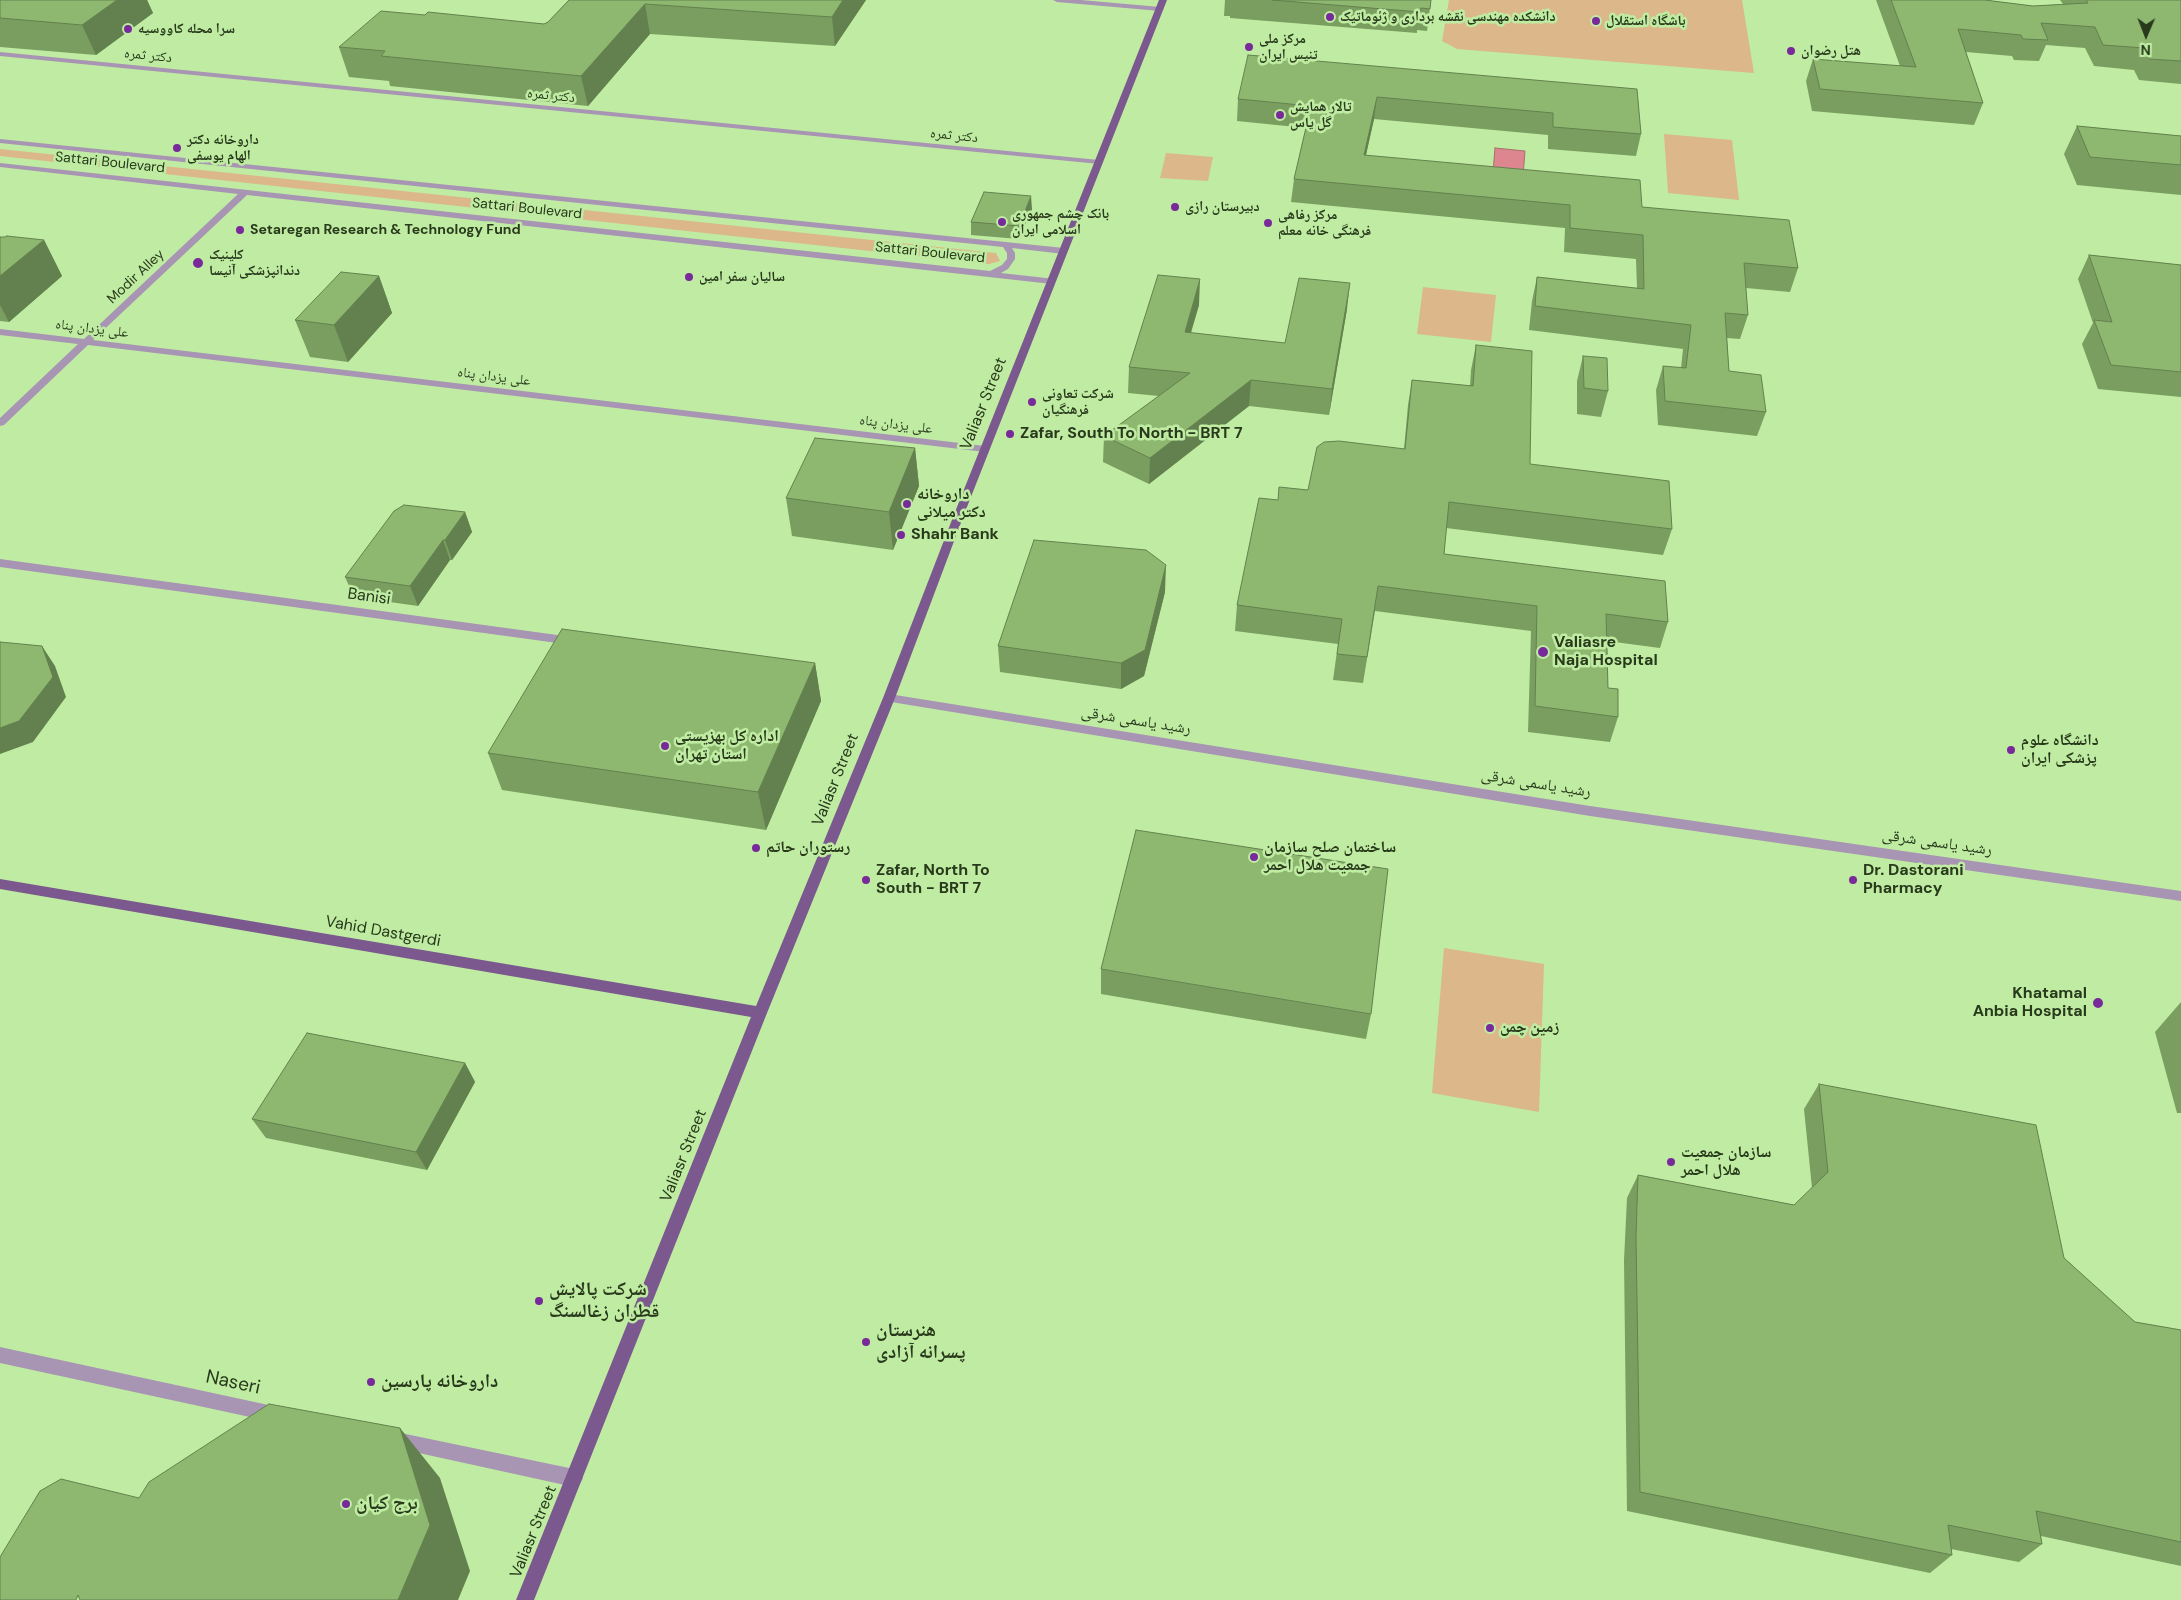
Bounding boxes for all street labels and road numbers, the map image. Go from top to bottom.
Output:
street label: دکتر ثمره [123,45,173,67]
street label: دکتر ثمره [526,85,576,107]
street label: دکتر ثمره [929,125,979,147]
street label: Sattari Boulevard [54,149,166,177]
street label: Sattari Boulevard [471,195,583,223]
street label: Sattari Boulevard [874,239,986,267]
street label: Modir Alley [104,246,168,308]
street label: علی یزدان پناه [55,316,129,342]
street label: Valiasr Street [957,355,1011,453]
street label: علی یزدان پناه [457,364,531,390]
street label: علی یزدان پناه [859,412,933,438]
street label: Banisi [346,584,392,610]
street label: رشید یاسمی شرقی [1080,703,1192,739]
street label: Valiasr Street [809,731,863,829]
street label: رشید یاسمی شرقی [1480,766,1592,802]
street label: رشید یاسمی شرقی [1881,826,1993,860]
street label: Vahid Dastgerdi [324,912,442,952]
street label: Valiasr Street [657,1107,711,1205]
street label: Naseri [204,1366,262,1400]
street label: Valiasr Street [507,1483,561,1581]

